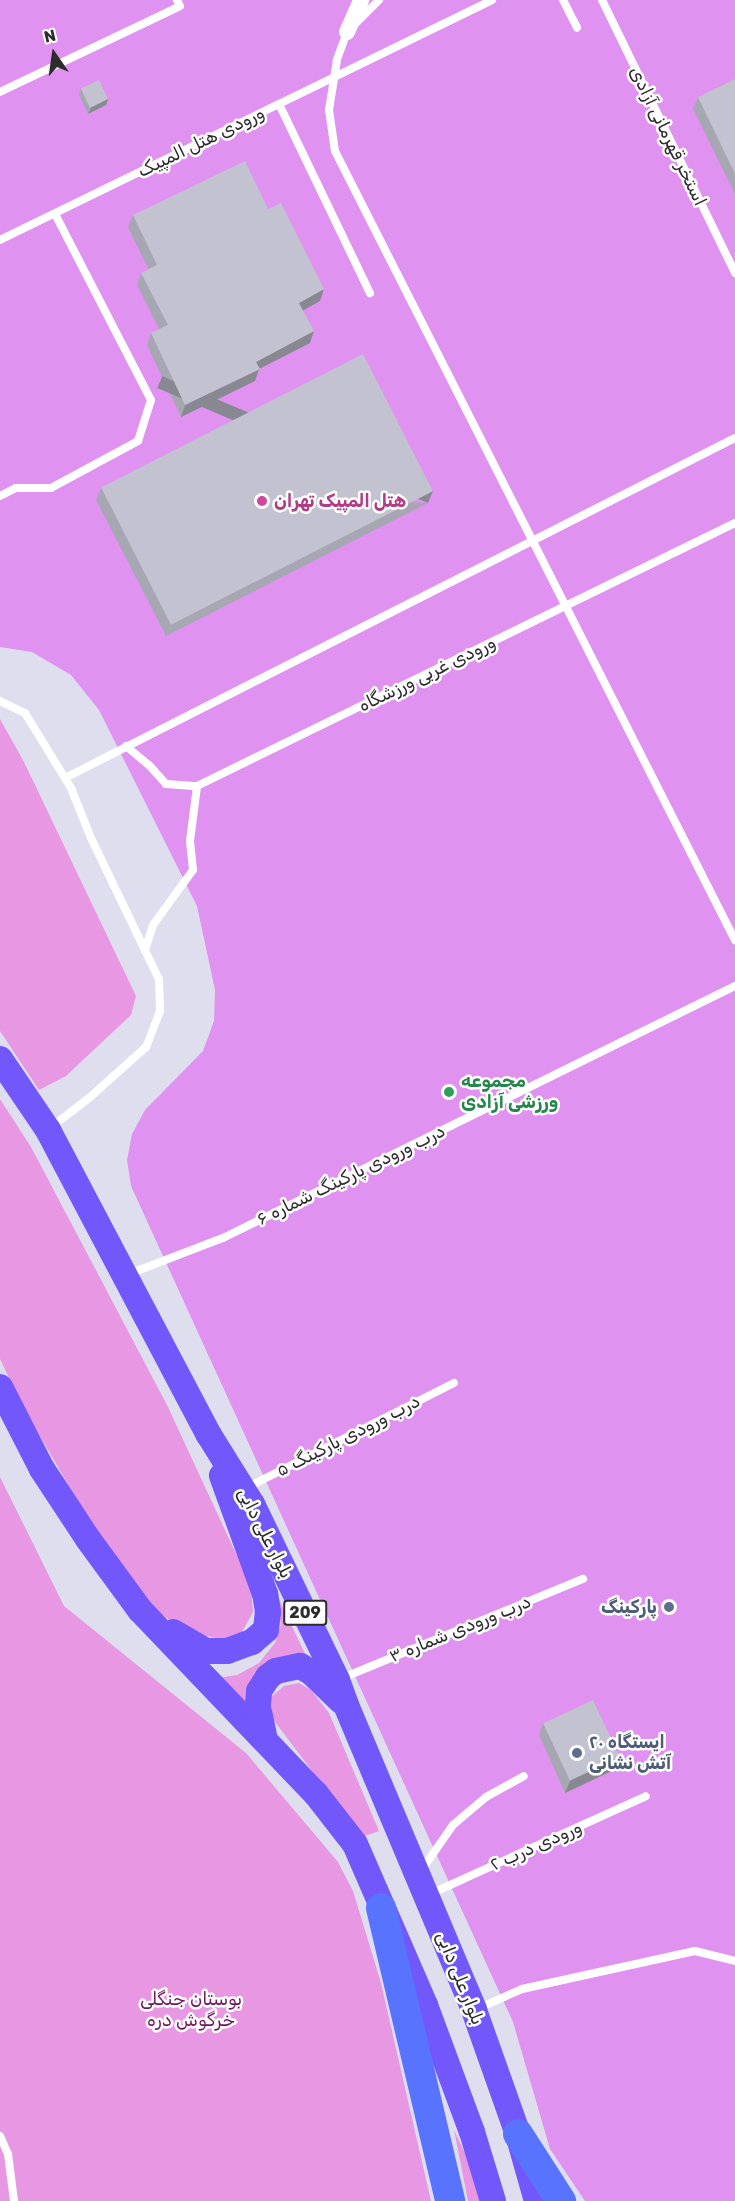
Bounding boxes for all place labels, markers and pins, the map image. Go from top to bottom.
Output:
place label: هتل المپیک تهران [274,490,406,512]
marker: هتل المپیک تهران [255,494,269,508]
place label: مجموعه ورزشی آزادی [461,1071,558,1114]
marker: مجموعه ورزشی آزادی [442,1085,456,1099]
place label: پارکینگ [601,1596,657,1618]
marker: پارکینگ [662,1600,676,1614]
place label: ایستگاه ۲۰ آتش نشانی [589,1732,671,1774]
marker: ایستگاه ۲۰ آتش نشانی [570,1746,584,1760]

